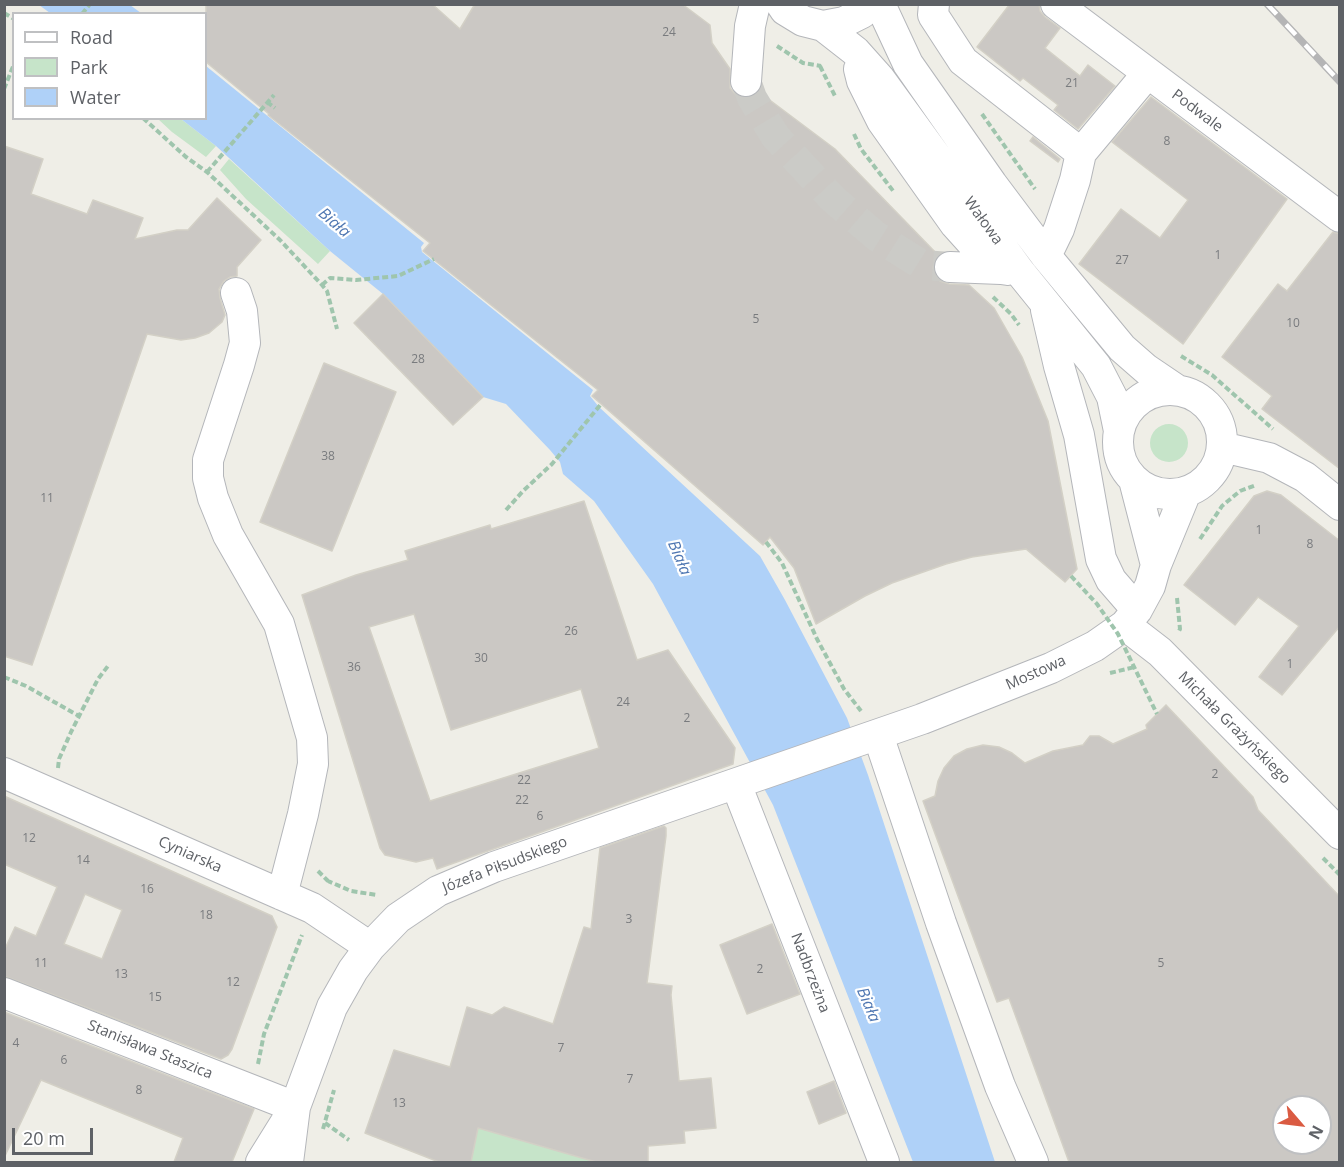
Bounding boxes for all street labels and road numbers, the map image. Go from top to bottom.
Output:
street label: Podwale [1168,86,1226,136]
street label: Wałowa [960,193,1006,249]
street label: Mostowa [1003,652,1069,694]
street label: Michała Grażyńskiego [1174,668,1294,788]
street label: Cyniarska [155,833,225,877]
street label: Józefa Piłsudskiego [440,833,570,897]
street label: Nadbrzeżna [787,931,833,1015]
street label: Stanisława Staszica [85,1017,215,1083]

